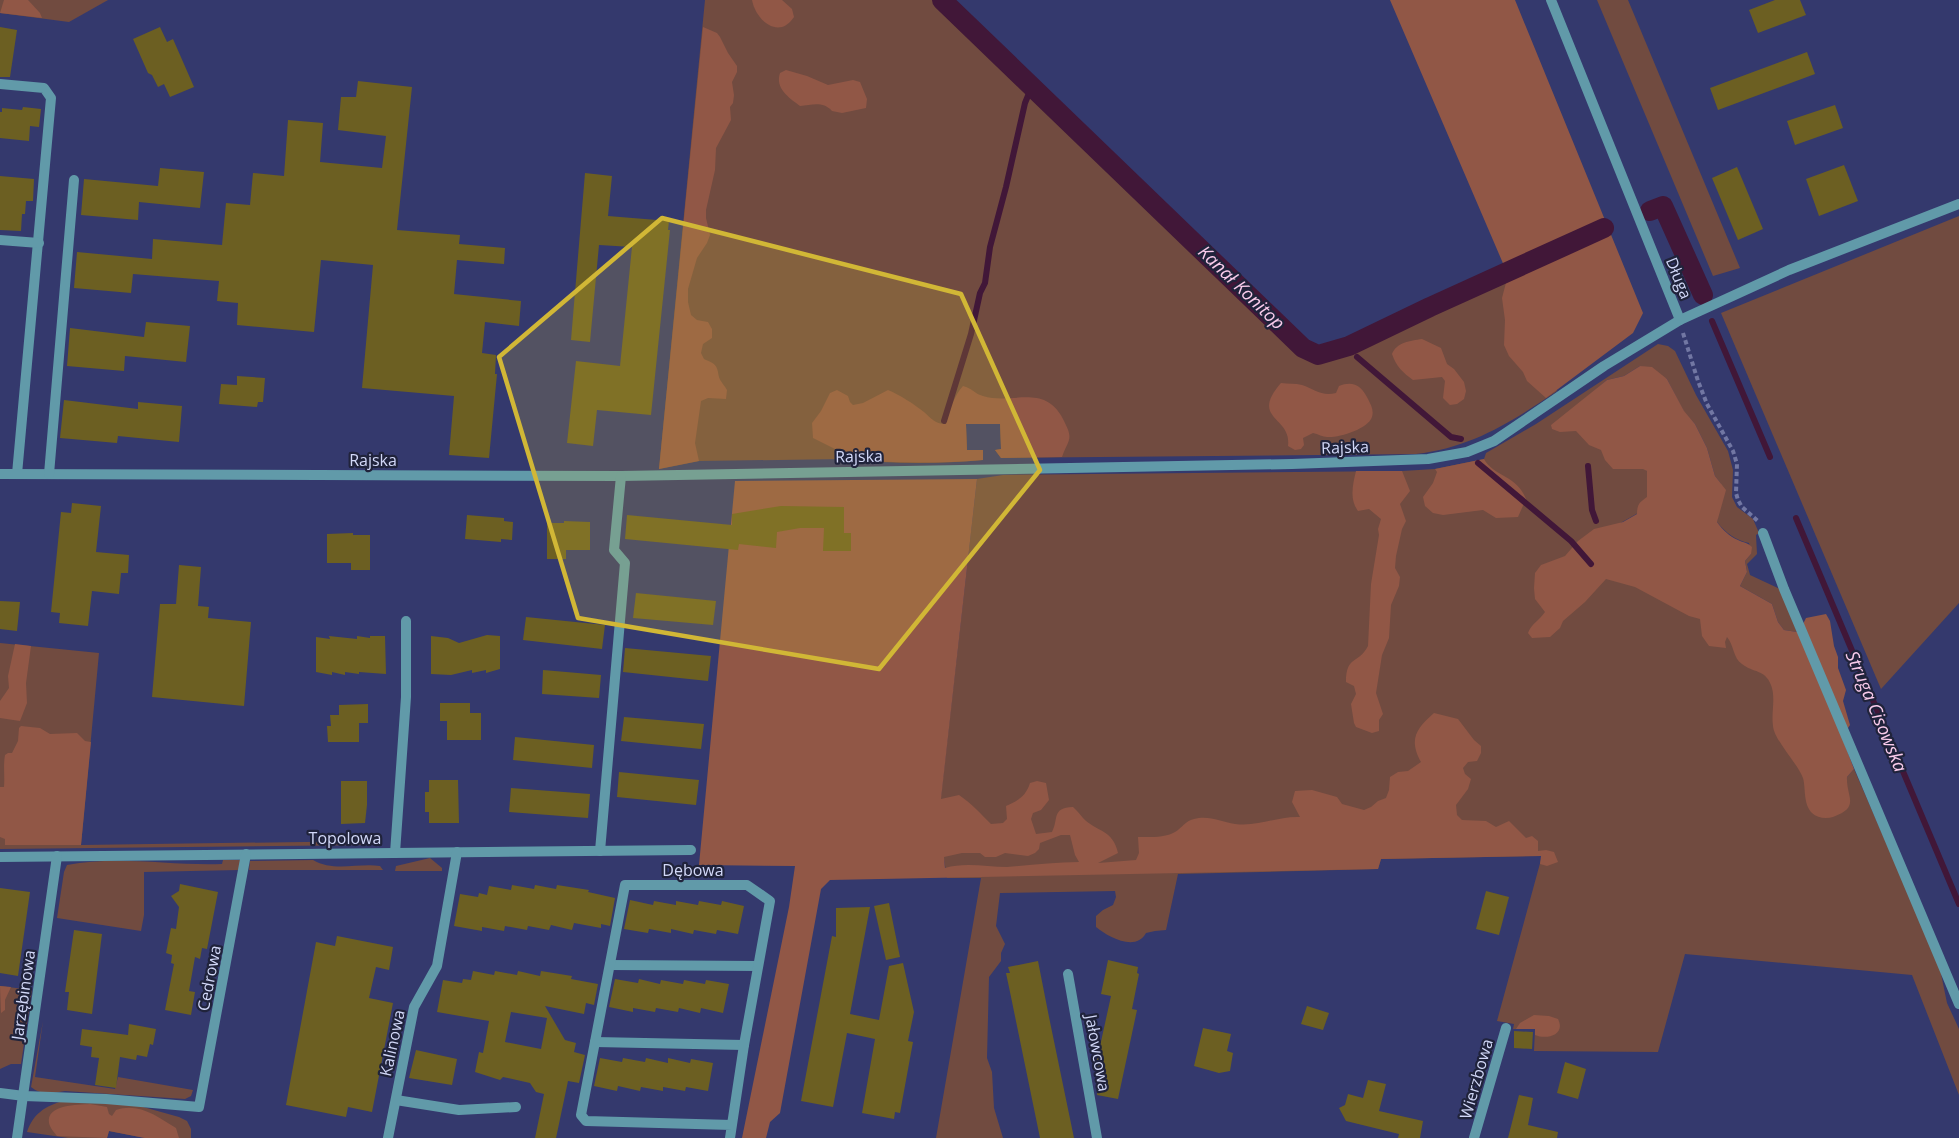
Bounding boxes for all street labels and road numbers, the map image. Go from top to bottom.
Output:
street label: Długa [1661,254,1697,302]
street label: Rajska [1321,435,1369,459]
street label: Rajska [835,445,883,467]
street label: Rajska [349,449,397,471]
street label: Topolowa [309,827,381,849]
street label: Dębowa [662,859,724,881]
street label: Cedrowa [192,943,226,1013]
street label: Jarzębinowa [6,949,40,1043]
street label: Kalinowa [374,1008,410,1078]
street label: Jałowcowa [1080,1011,1116,1093]
street label: Wierzbowa [1454,1036,1498,1122]

